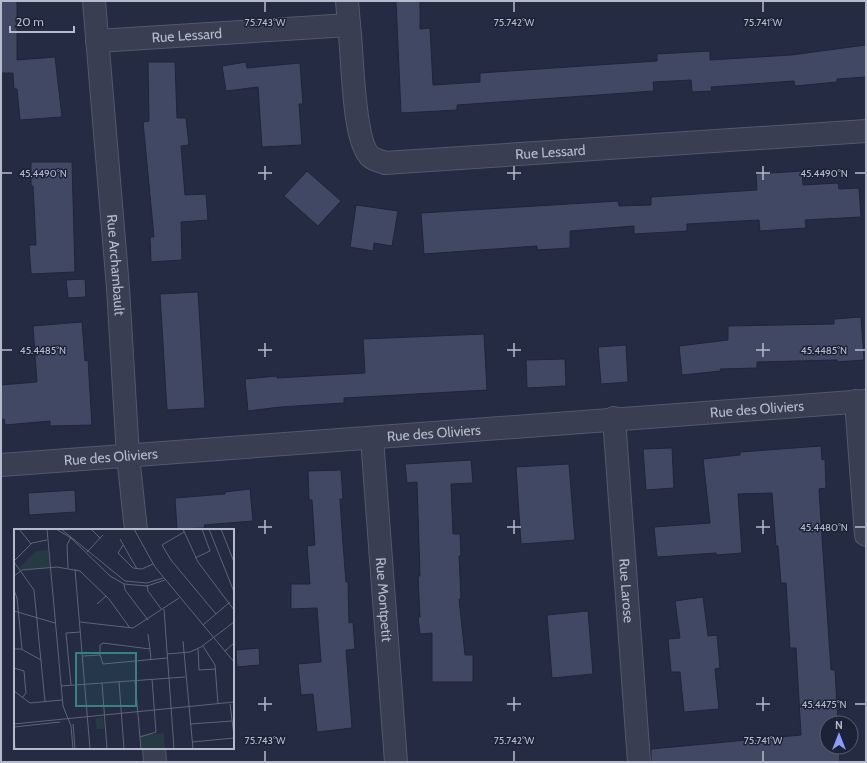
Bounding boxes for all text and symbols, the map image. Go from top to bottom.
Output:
scale bar [10,8,74,34]
text: 20 m [16,14,44,29]
text: 75.743°W [245,16,286,29]
text: 75.742°W [494,16,535,29]
text: 75.741°W [744,16,783,29]
street label: Rue Lessard [151,24,222,47]
street label: Rue Lessard [515,141,586,163]
text: 45.4490°N [19,167,67,180]
text: 45.4490°N [800,167,848,180]
street label: Rue Archambault [103,214,129,317]
text: 45.4485°N [20,344,66,357]
text: 45.4485°N [801,344,847,357]
street label: Rue des Oliviers [709,397,805,422]
street label: Rue des Oliviers [386,421,482,445]
street label: Rue des Oliviers [63,444,158,469]
text: 45.4480°N [800,521,848,534]
inset map [14,529,234,749]
street label: Rue Montpetit [372,557,396,643]
street label: Rue Larose [615,558,638,623]
text: 45.4475°N [801,698,847,711]
north arrow [819,715,859,755]
text: N [835,718,843,732]
text: 75.743°W [245,734,286,747]
text: 75.742°W [494,734,535,747]
text: 75.741°W [744,734,783,747]

